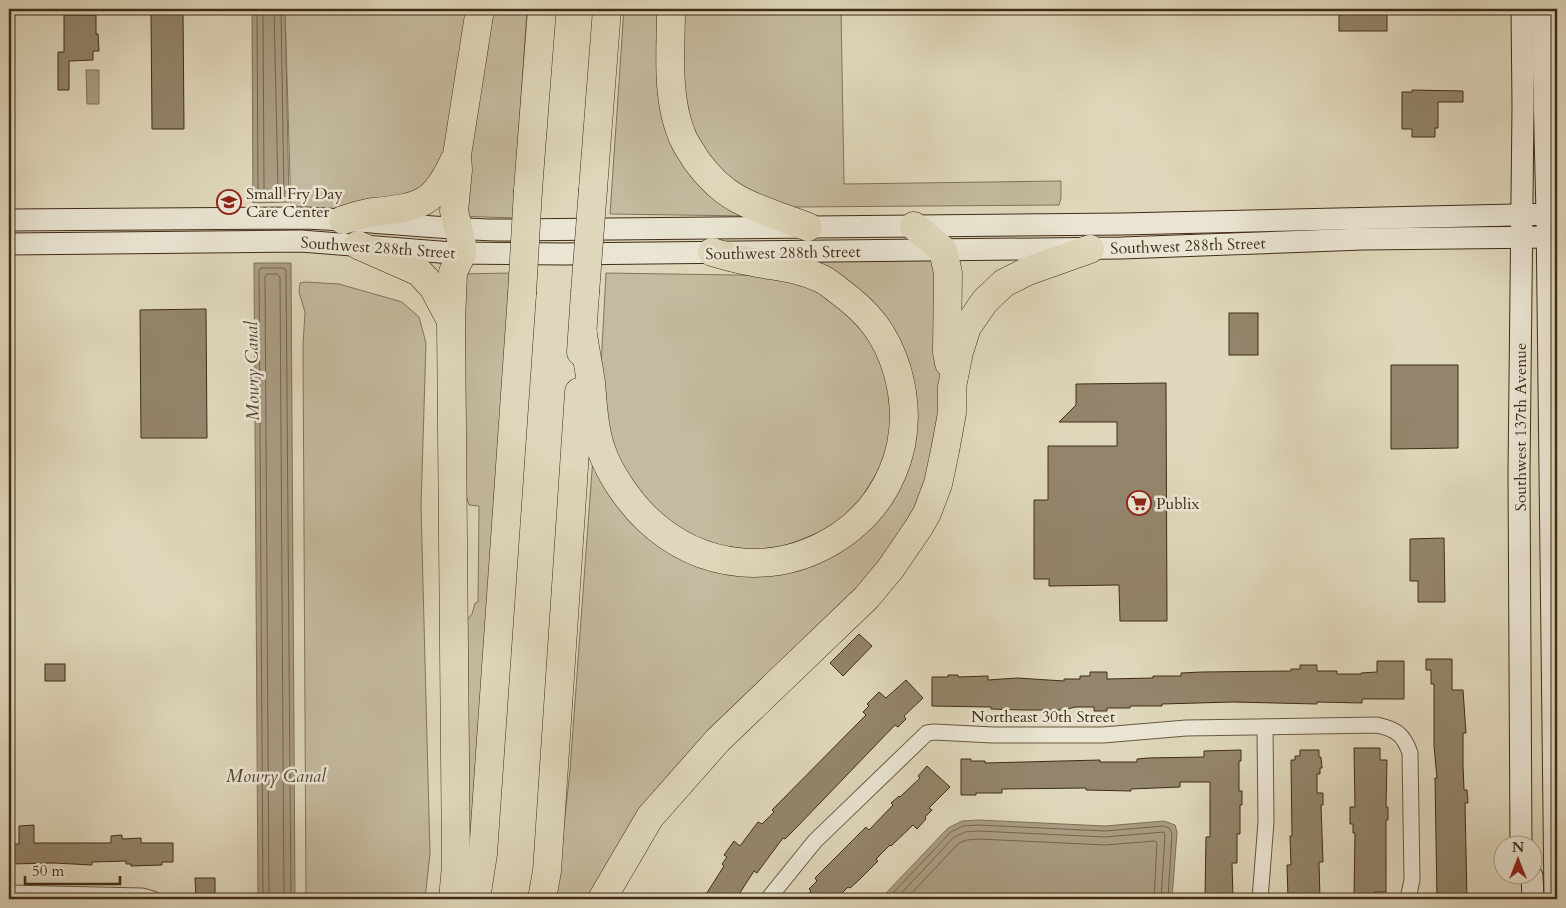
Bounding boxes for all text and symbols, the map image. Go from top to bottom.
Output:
place label: Small Fry Day Care Center [246,183,344,223]
school or university icon: Small Fry Day Care Center [216,189,242,215]
street label: Southwest 288th Street [300,232,456,264]
street label: Southwest 288th Street [1110,232,1266,260]
street label: Southwest 288th Street [705,241,861,265]
water label: Mowry Canal [239,320,266,421]
street label: Southwest 137th Avenue [1510,343,1532,511]
supermarket icon: Publix [1126,490,1152,516]
place label: Publix [1156,493,1199,515]
street label: Northeast 30th Street [971,706,1115,728]
water label: Mowry Canal [226,764,327,789]
north arrow [1494,836,1544,886]
text: N [1512,838,1524,857]
scale bar [25,853,120,885]
text: 50 m [32,861,64,881]

